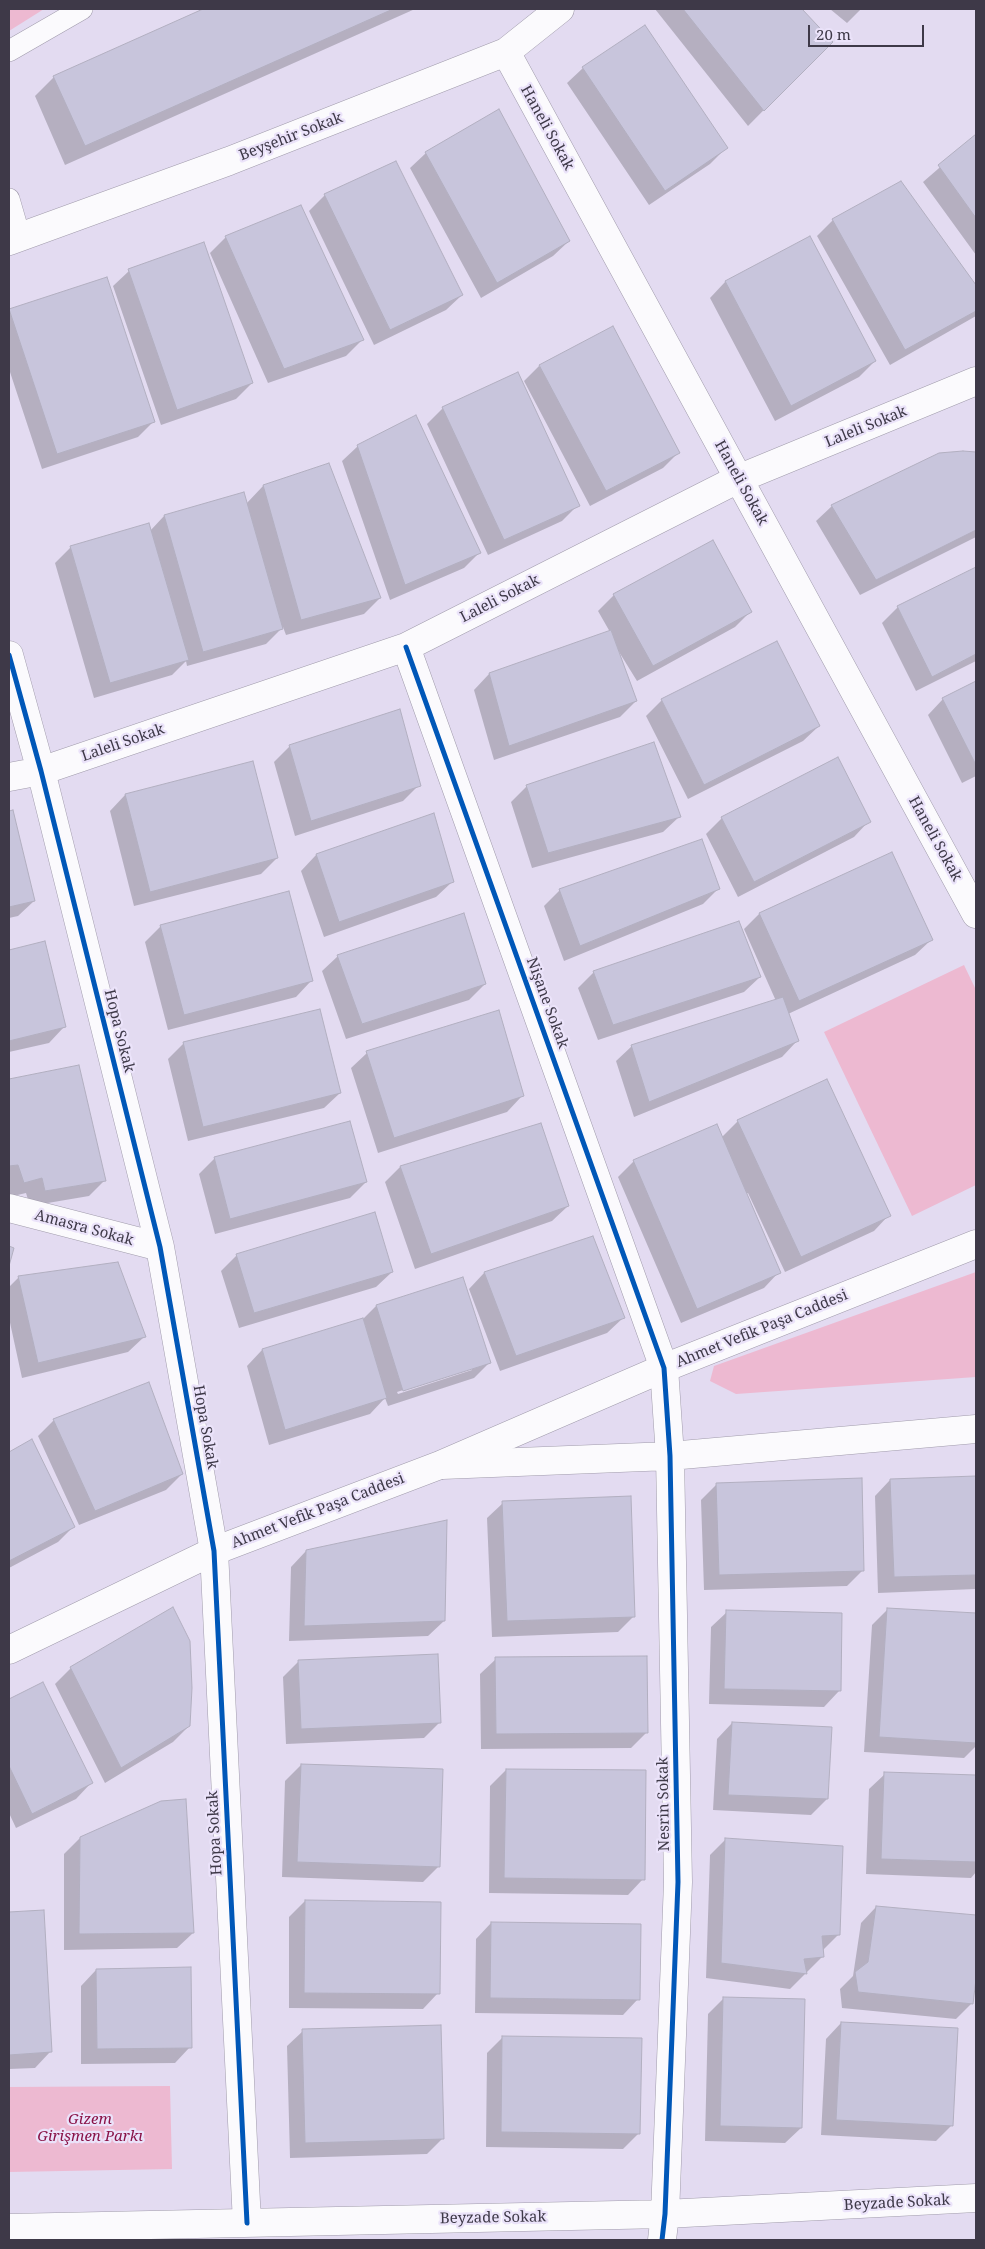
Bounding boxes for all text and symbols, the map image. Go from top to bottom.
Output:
scale bar [810,15,926,47]
text: 20 m [816,24,851,44]
street label: Haneli Sokak [516,82,578,174]
street label: Beyşehir Sokak [237,109,345,165]
street label: Laleli Sokak [822,402,910,452]
street label: Haneli Sokak [710,437,772,529]
street label: Laleli Sokak [457,571,543,627]
street label: Laleli Sokak [79,720,167,766]
street label: Haneli Sokak [904,793,966,885]
street label: Nişane Sokak [522,955,572,1051]
street label: Hopa Sokak [100,988,138,1074]
street label: Amasra Sokak [32,1206,136,1250]
street label: Ahmet Vefik Paşa Caddesi [673,1286,851,1372]
street label: Hopa Sokak [189,1384,221,1470]
street label: Ahmet Vefik Paşa Caddesi [229,1470,407,1552]
street label: Nesrin Sokak [654,1757,674,1851]
street label: Hopa Sokak [204,1790,226,1876]
park label: Gizem Girişmen Parkı [37,2111,143,2146]
street label: Beyzade Sokak [843,2191,951,2215]
street label: Beyzade Sokak [440,2208,546,2228]

